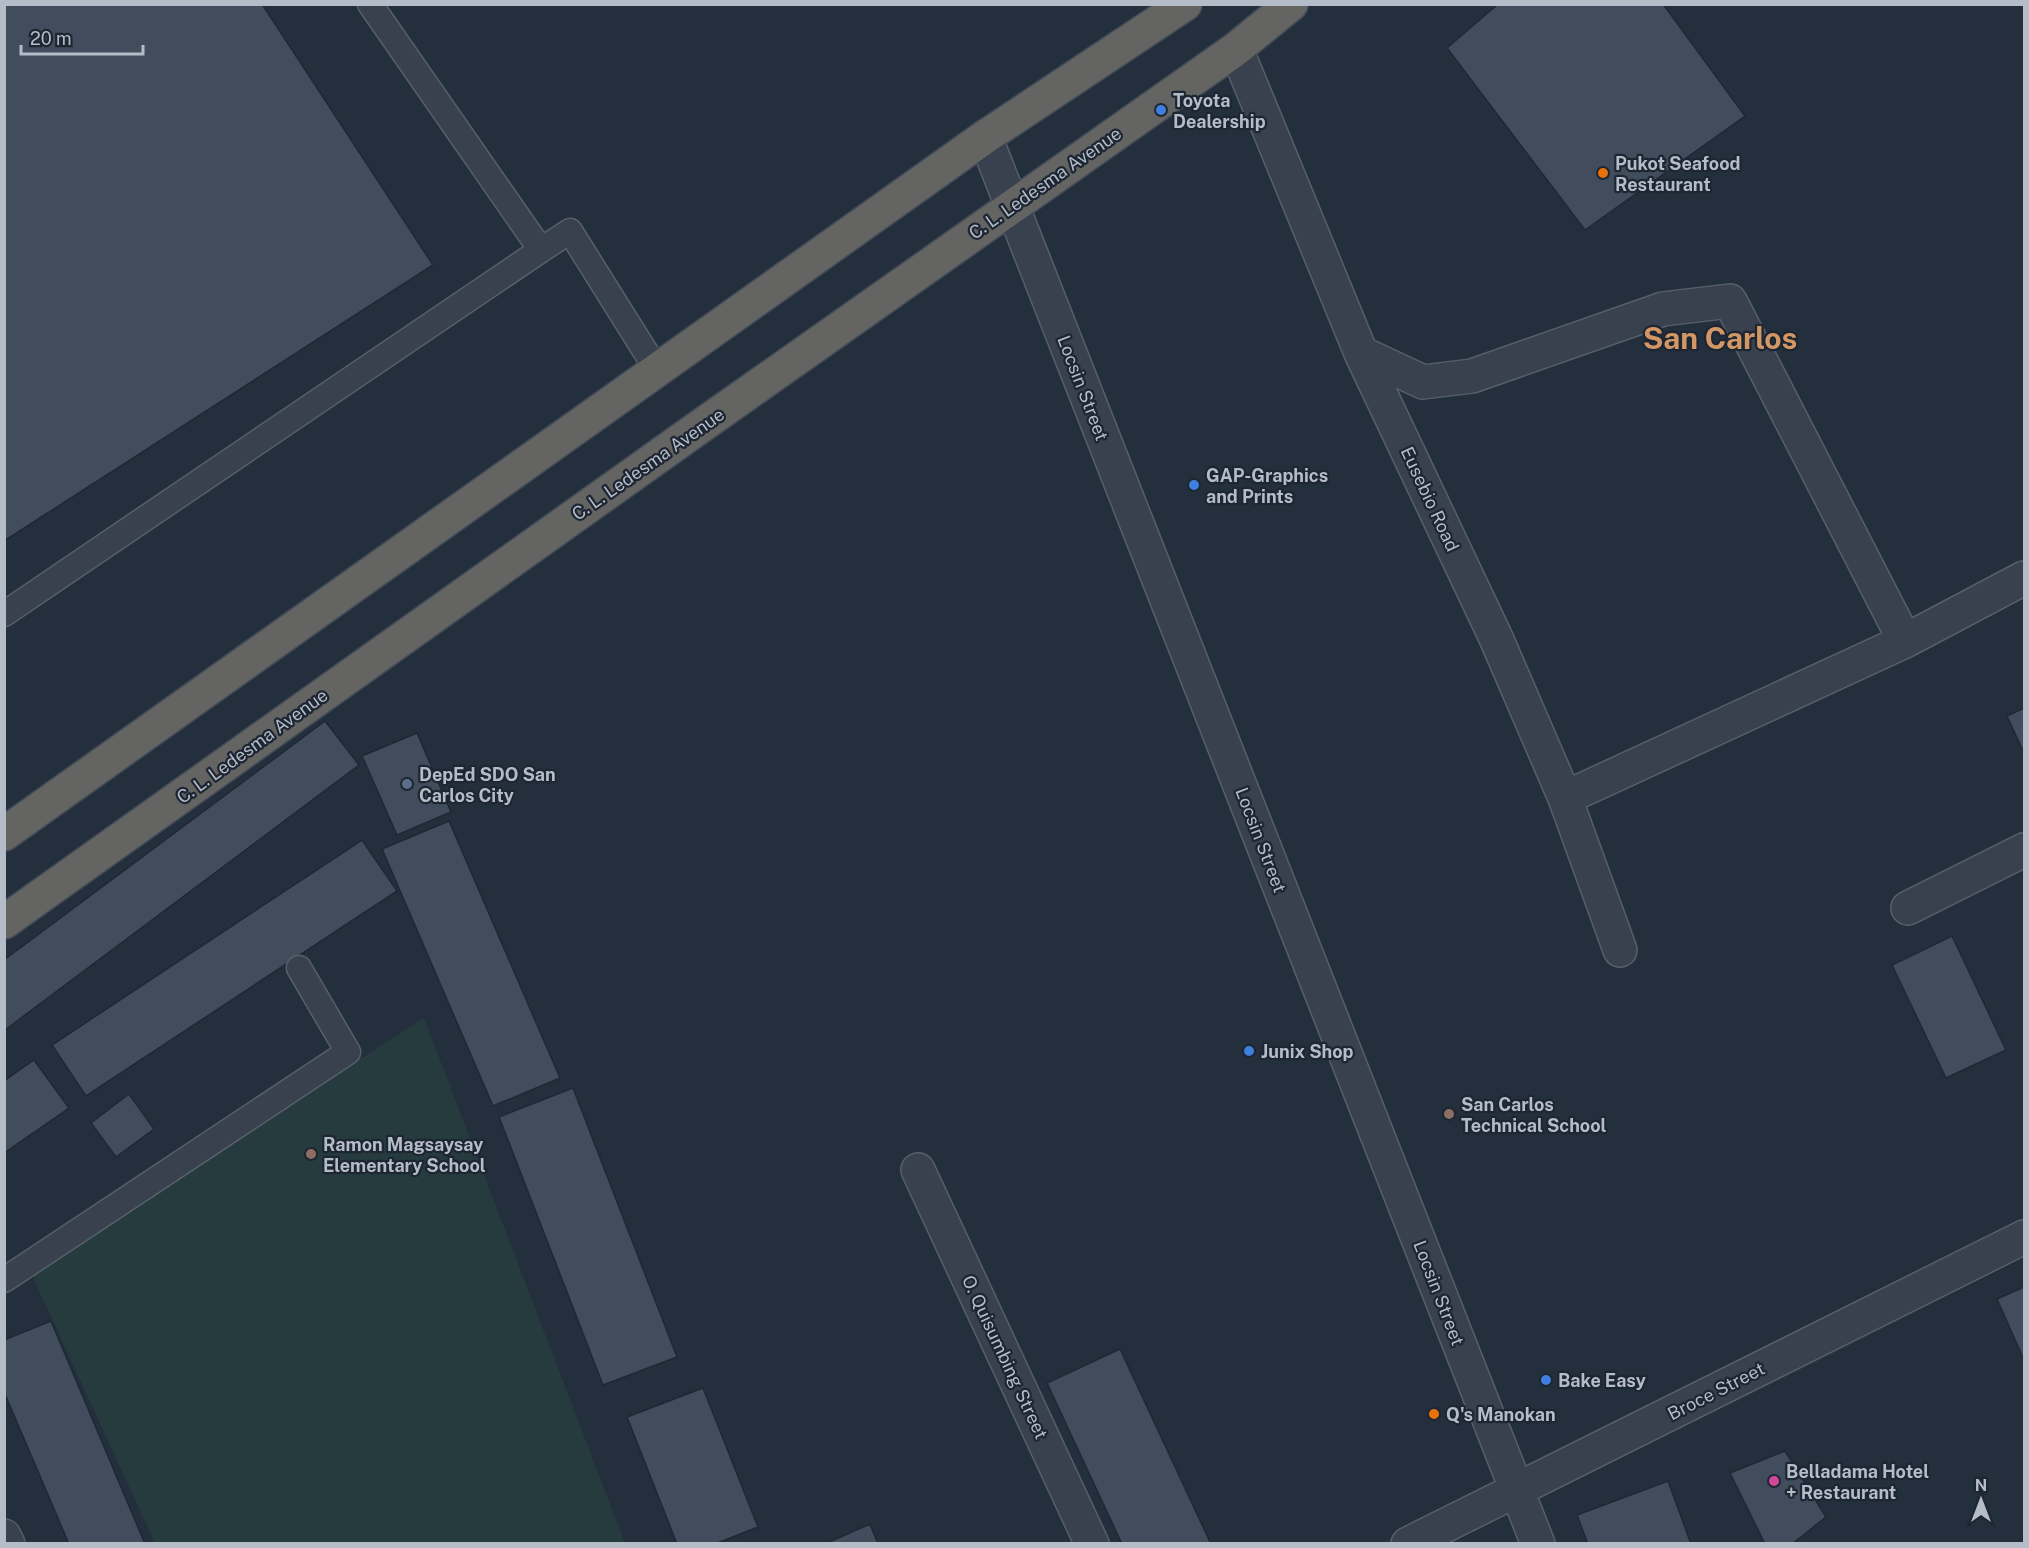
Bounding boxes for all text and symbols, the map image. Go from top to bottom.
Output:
scale bar [21,18,142,56]
text: 20 m [30,28,72,49]
place label: Toyota Dealership [1173,90,1266,132]
marker: Toyota Dealership [1154,103,1168,117]
street label: C. L. Ledesma Avenue [965,122,1125,244]
place label: Pukot Seafood Restaurant [1615,153,1741,195]
marker: Pukot Seafood Restaurant [1596,166,1610,180]
district label: San Carlos [1643,320,1797,356]
street label: Locsin Street [1053,332,1113,444]
street label: C. L. Ledesma Avenue [568,403,728,525]
street label: Eusebio Road [1397,443,1463,555]
place label: GAP-Graphics and Prints [1206,465,1328,507]
marker: GAP-Graphics and Prints [1187,478,1201,492]
street label: C. L. Ledesma Avenue [173,684,331,808]
place label: DepEd SDO San Carlos City [419,764,556,806]
marker: DepEd SDO San Carlos City [400,777,414,791]
street label: Locsin Street [1231,784,1291,896]
place label: Junix Shop [1261,1041,1354,1062]
marker: Junix Shop [1242,1044,1256,1058]
place label: San Carlos Technical School [1461,1094,1607,1136]
marker: San Carlos Technical School [1442,1107,1456,1121]
place label: Ramon Magsaysay Elementary School [323,1134,486,1176]
marker: Ramon Magsaysay Elementary School [304,1147,318,1161]
street label: Locsin Street [1409,1237,1469,1349]
street label: O. Quisumbing Street [958,1272,1052,1442]
street label: Broce Street [1664,1358,1768,1424]
place label: Bake Easy [1558,1370,1646,1391]
marker: Bake Easy [1539,1373,1553,1387]
place label: Q's Manokan [1446,1404,1556,1425]
marker: Q's Manokan [1427,1407,1441,1421]
place label: Belladama Hotel + Restaurant [1786,1461,1929,1503]
north arrow [1951,1470,2011,1530]
marker: Belladama Hotel + Restaurant [1767,1474,1781,1488]
text: N [1975,1476,1987,1495]

